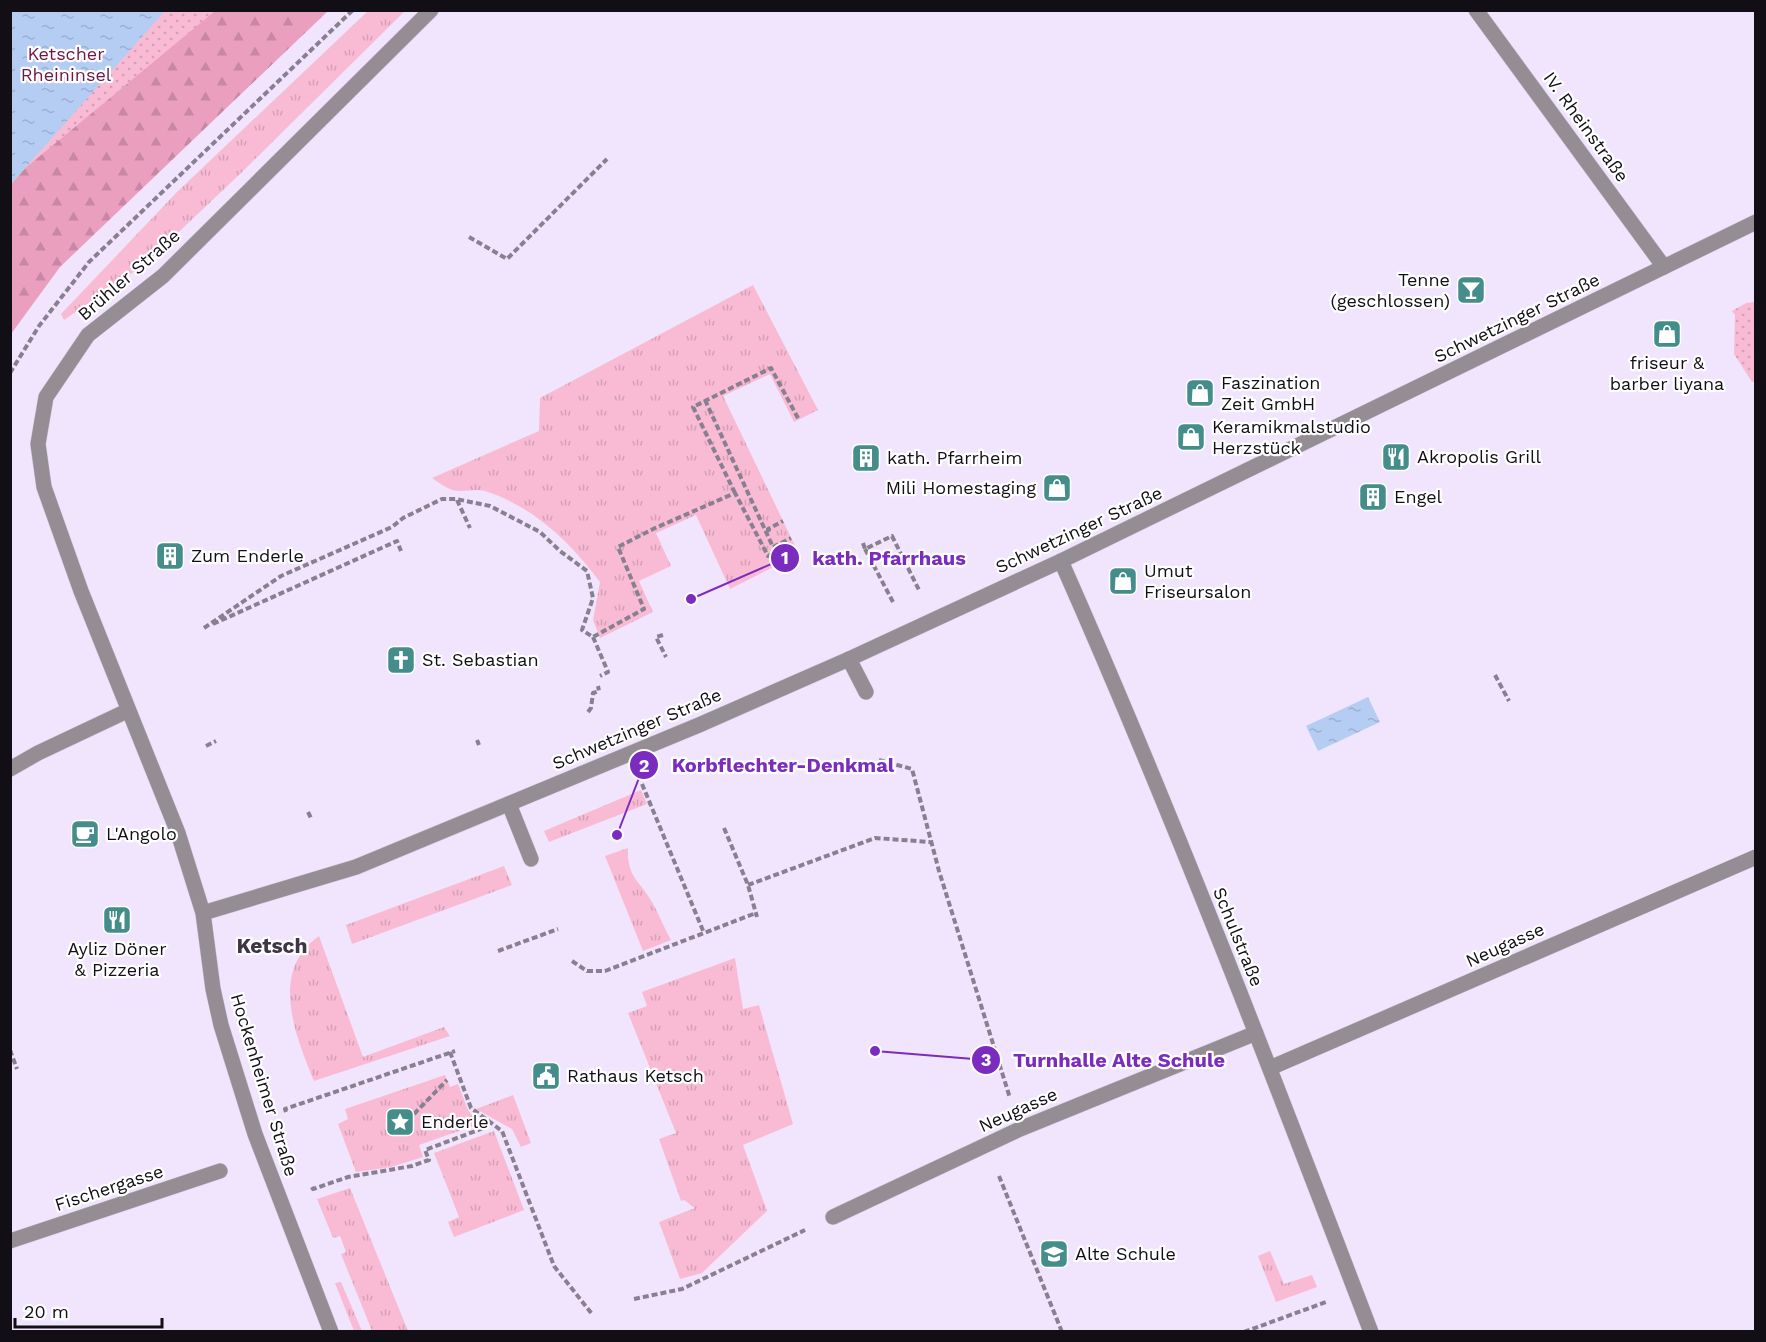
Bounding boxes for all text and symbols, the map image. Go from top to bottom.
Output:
park label: Ketscher Rheininsel [21,43,112,85]
street label: IV. Rheinstraße [1539,68,1633,186]
street label: Brühler Straße [73,225,184,325]
street label: Schwetzinger Straße [1431,268,1603,367]
place label: Tenne (geschlossen) [1331,269,1450,311]
bar icon: Tenne (geschlossen) [1455,274,1487,306]
shop icon: friseur & barber liyana [1651,318,1683,350]
place label: friseur & barber liyana [1610,352,1724,394]
place label: Faszination Zeit GmbH [1221,372,1320,414]
shop icon: Faszination Zeit GmbH [1184,377,1216,409]
place label: Keramikmalstudio Herzstück [1212,416,1371,458]
shop icon: Keramikmalstudio Herzstück [1175,421,1207,453]
restaurant icon: Akropolis Grill [1380,441,1412,473]
building icon: kath. Pfarrheim [850,442,882,474]
place label: Akropolis Grill [1417,446,1542,467]
place label: kath. Pfarrheim [887,447,1022,468]
shop icon: Mili Homestaging [1041,472,1073,504]
place label: Mili Homestaging [886,477,1036,498]
building icon: Engel [1357,481,1389,513]
street label: Schwetzinger Straße [992,482,1165,577]
place label: Engel [1394,486,1443,507]
callout: kath. Pfarrhaus [770,539,978,577]
building icon: Zum Enderle [154,540,186,572]
place label: Zum Enderle [191,545,304,566]
text: kath. Pfarrhaus [812,546,966,570]
text: 1 [781,547,789,568]
place label: Umut Friseursalon [1144,560,1251,602]
shop icon: Umut Friseursalon [1107,565,1139,597]
church icon: St. Sebastian [385,644,417,676]
place label: St. Sebastian [422,649,539,670]
street label: Schwetzinger Straße [549,683,724,774]
callout: Korbflechter-Denkmal [629,746,906,784]
text: Korbflechter-Denkmal [672,753,895,777]
text: 2 [639,755,649,776]
cafe icon: L'Angolo [69,818,101,850]
place label: L'Angolo [106,823,177,844]
street label: Schulstraße [1209,884,1268,990]
restaurant icon: Ayliz Döner & Pizzeria [101,904,133,936]
street label: Neugasse [1462,918,1547,971]
district label: Ketsch [237,933,307,958]
place label: Ayliz Döner & Pizzeria [68,938,167,980]
street label: Hockenheimer Straße [227,991,302,1179]
callout: Turnhalle Alte Schule [971,1041,1237,1079]
text: Turnhalle Alte Schule [1013,1048,1225,1072]
text: 3 [981,1049,991,1070]
public building icon: Rathaus Ketsch [530,1060,562,1092]
place label: Rathaus Ketsch [567,1065,704,1086]
street label: Neugasse [975,1083,1060,1136]
place icon: Enderle [384,1106,416,1138]
place label: Enderle [421,1111,489,1132]
street label: Fischergasse [52,1160,166,1215]
school or university icon: Alte Schule [1038,1238,1070,1270]
place label: Alte Schule [1075,1243,1176,1264]
scale bar [15,1291,162,1329]
text: 20 m [24,1301,69,1322]

